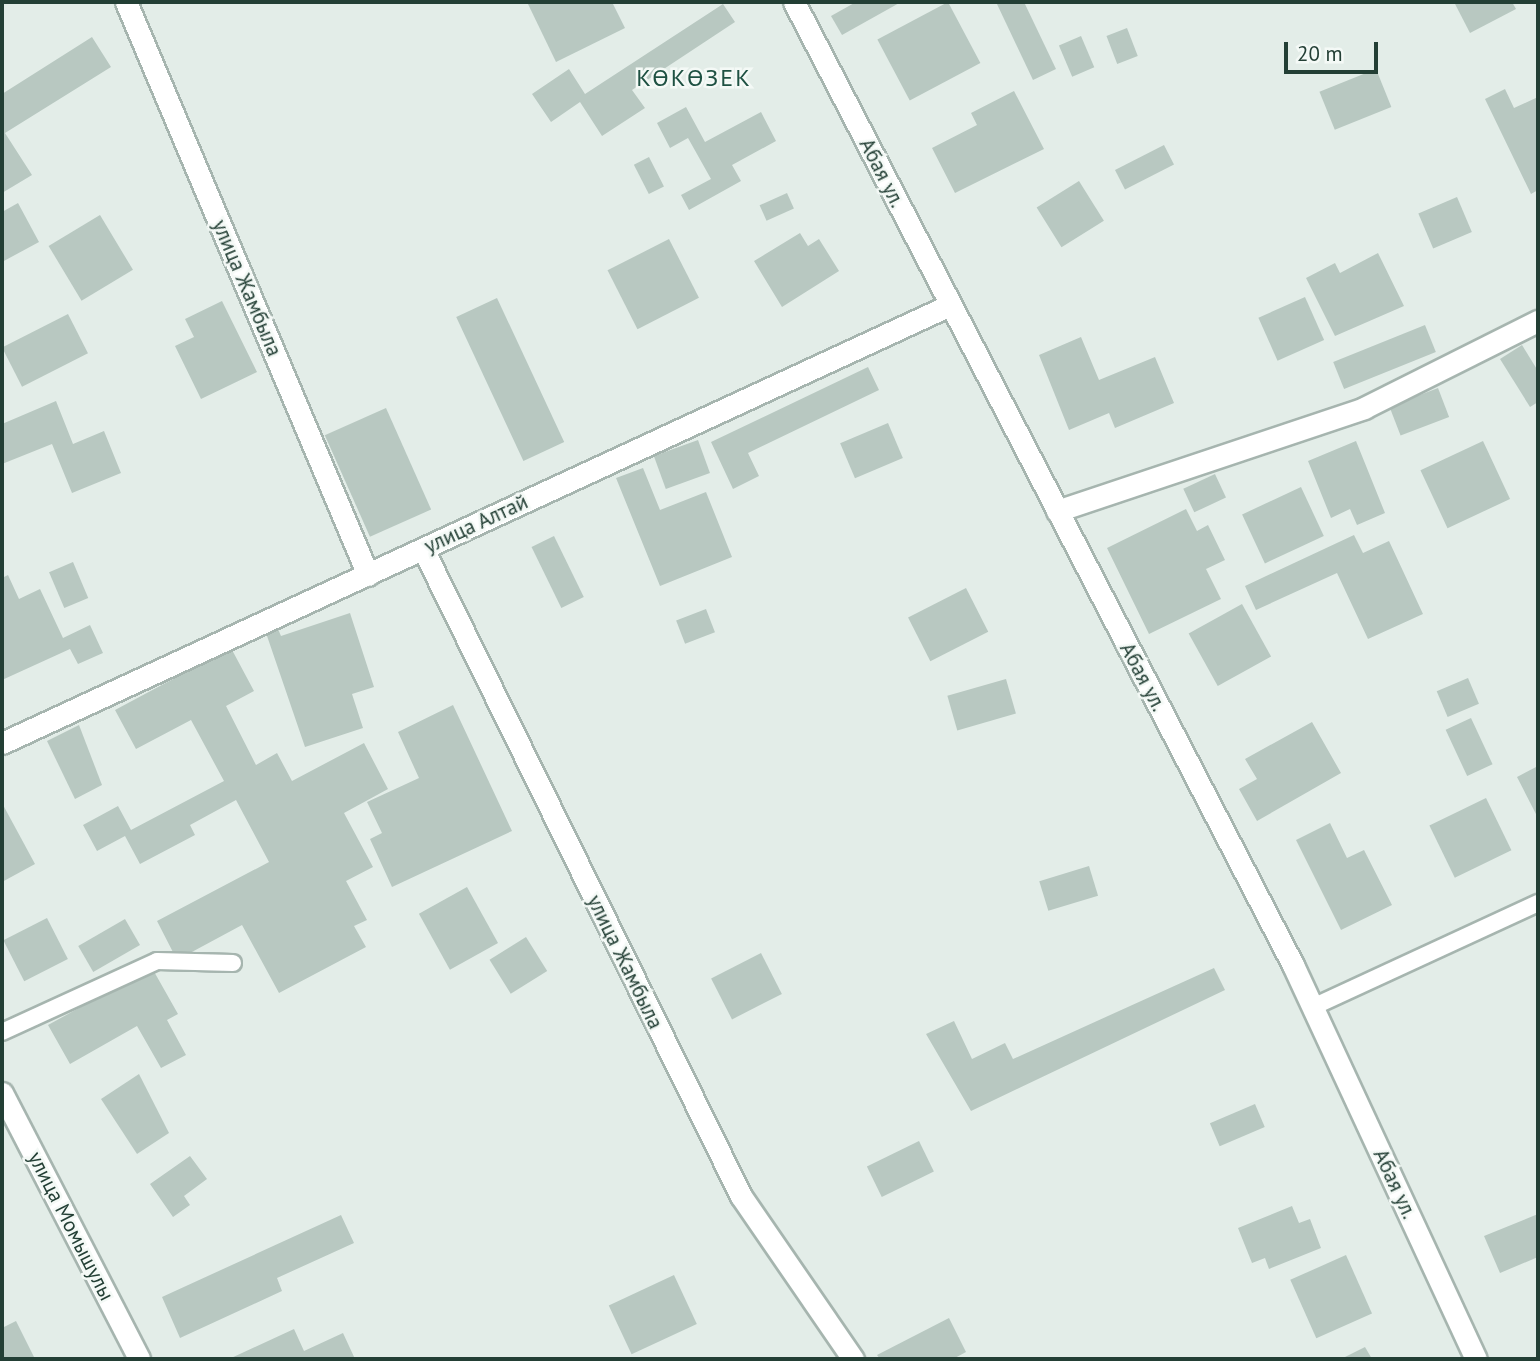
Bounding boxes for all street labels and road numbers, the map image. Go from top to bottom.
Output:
street label: Абая ул. [854,134,910,212]
street label: улица Жамбыла [207,216,287,360]
street label: улица Алтай [420,489,532,559]
street label: Абая ул. [1114,638,1172,716]
street label: улица Жамбыла [582,891,668,1033]
street label: Абая ул. [1368,1145,1422,1223]
street label: улица Момышулы [23,1147,119,1305]

